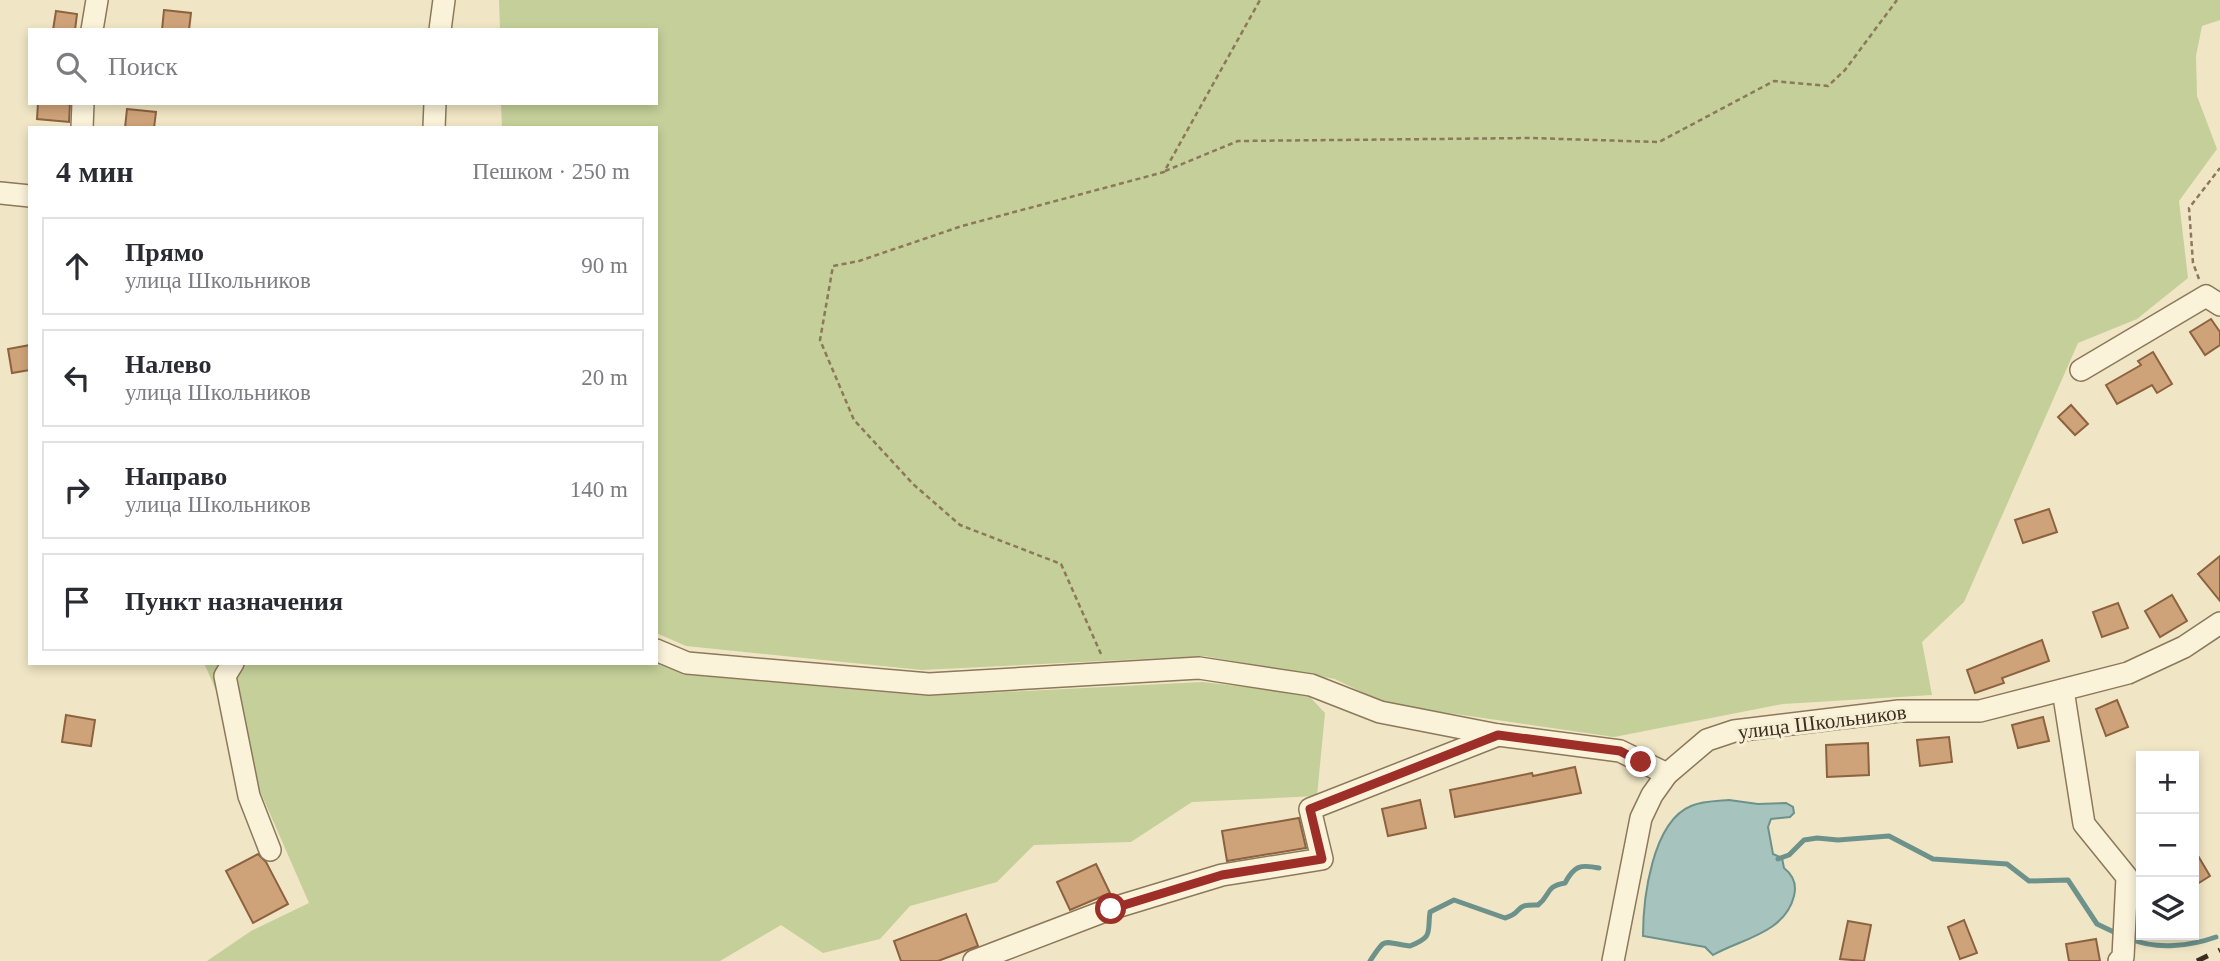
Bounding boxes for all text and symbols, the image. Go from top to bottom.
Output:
search box [28,28,658,105]
icon: search [52,48,90,86]
text: Поиск [108,52,178,81]
text: 4 мин [56,155,134,188]
text: Пешком · 250 m [473,159,630,184]
text: Прямо [125,238,204,267]
icon: ahead [58,247,96,285]
text: 90 m [581,253,628,278]
text: улица Школьников [125,268,311,293]
text: Налево [125,350,211,379]
icon: left [58,359,96,397]
text: 20 m [581,365,628,390]
text: улица Школьников [125,380,311,405]
text: Направо [125,462,227,491]
icon: right [58,471,96,509]
text: 140 m [570,477,628,502]
text: улица Школьников [125,492,311,517]
icon: arrive [58,583,96,621]
text: Пункт назначения [125,587,343,616]
street label: улица Школьников [1736,700,1908,744]
route end [1625,746,1656,777]
map controls [2136,751,2199,940]
button: + [2136,751,2199,814]
button: − [2136,814,2199,877]
button: layers [2136,877,2199,940]
route start [1095,893,1126,924]

